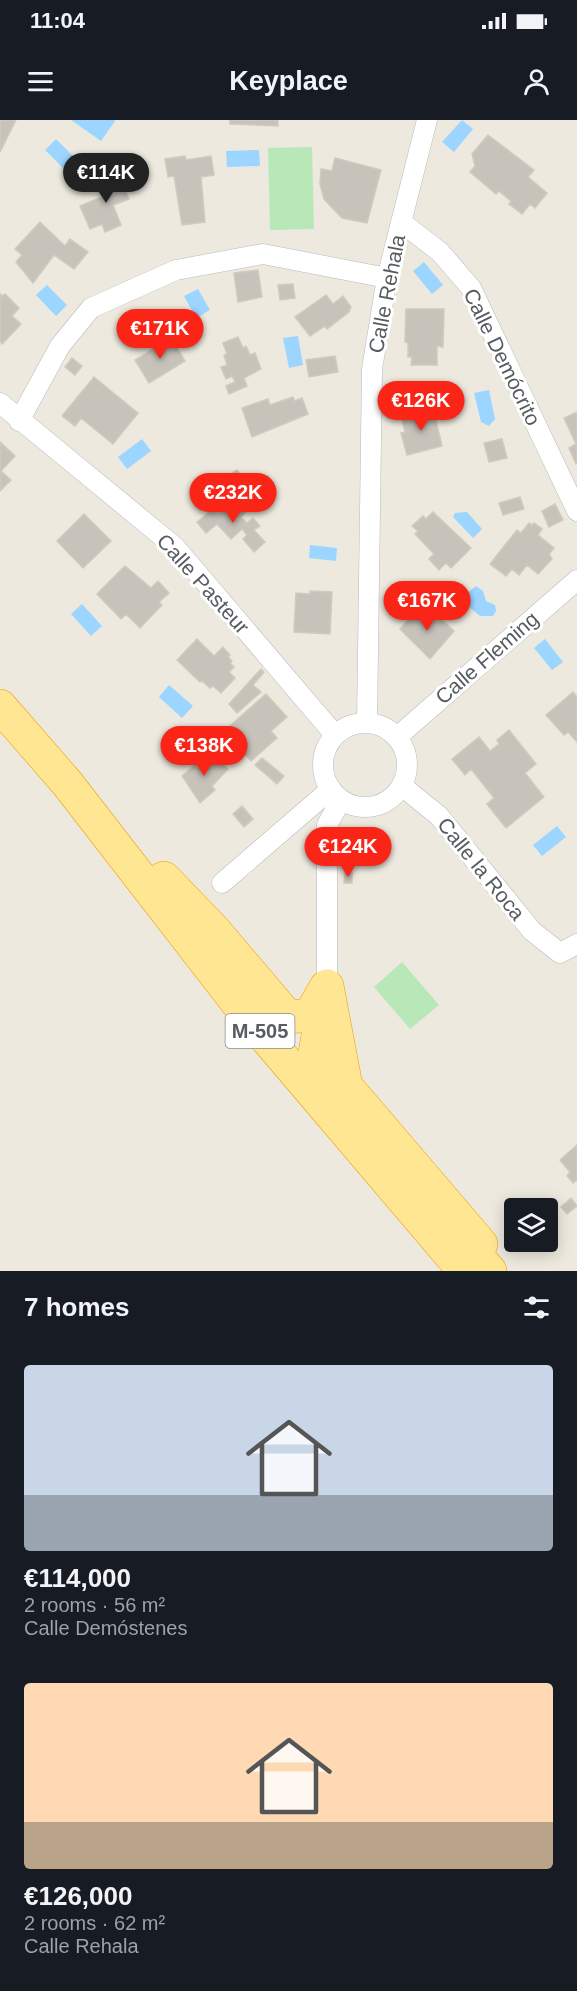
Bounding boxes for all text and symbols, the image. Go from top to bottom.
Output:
text: 11:04 [30,8,85,33]
icon: menu [24,65,57,98]
icon: person [520,65,553,98]
text: Keyplace [229,66,348,96]
pin: €114K [64,153,148,204]
text: €114K [77,161,135,183]
street label: Calle Rehala [364,232,409,355]
street label: Calle Demócrito [459,285,546,429]
pin: €171K [118,309,202,360]
text: €171K [131,317,189,339]
pin: €126K [379,381,463,432]
text: €126K [392,389,450,411]
pin: €232K [191,473,275,524]
text: €232K [204,481,262,503]
street label: Calle Pasteur [153,529,254,638]
pin: €167K [385,581,469,632]
text: €167K [398,589,456,611]
street label: Calle Fleming [431,607,543,708]
pin: €138K [162,726,246,777]
text: €138K [175,734,233,756]
street label: Calle la Roca [433,813,530,925]
pin: €124K [306,827,390,878]
text: €124K [319,835,377,857]
road number: M-505 [226,1014,294,1048]
map controls [504,1198,558,1252]
button: layers [504,1198,558,1252]
icon: filters [520,1291,553,1324]
text: 7 homes [24,1292,130,1322]
icon: home [235,1404,343,1512]
text: €114,000 [24,1563,131,1593]
text: 2 rooms · 56 m² [24,1594,165,1616]
text: Calle Demóstenes [24,1617,187,1639]
icon: home [235,1722,343,1830]
text: €126,000 [24,1881,132,1911]
text: 2 rooms · 62 m² [24,1912,165,1934]
text: Calle Rehala [24,1935,139,1957]

